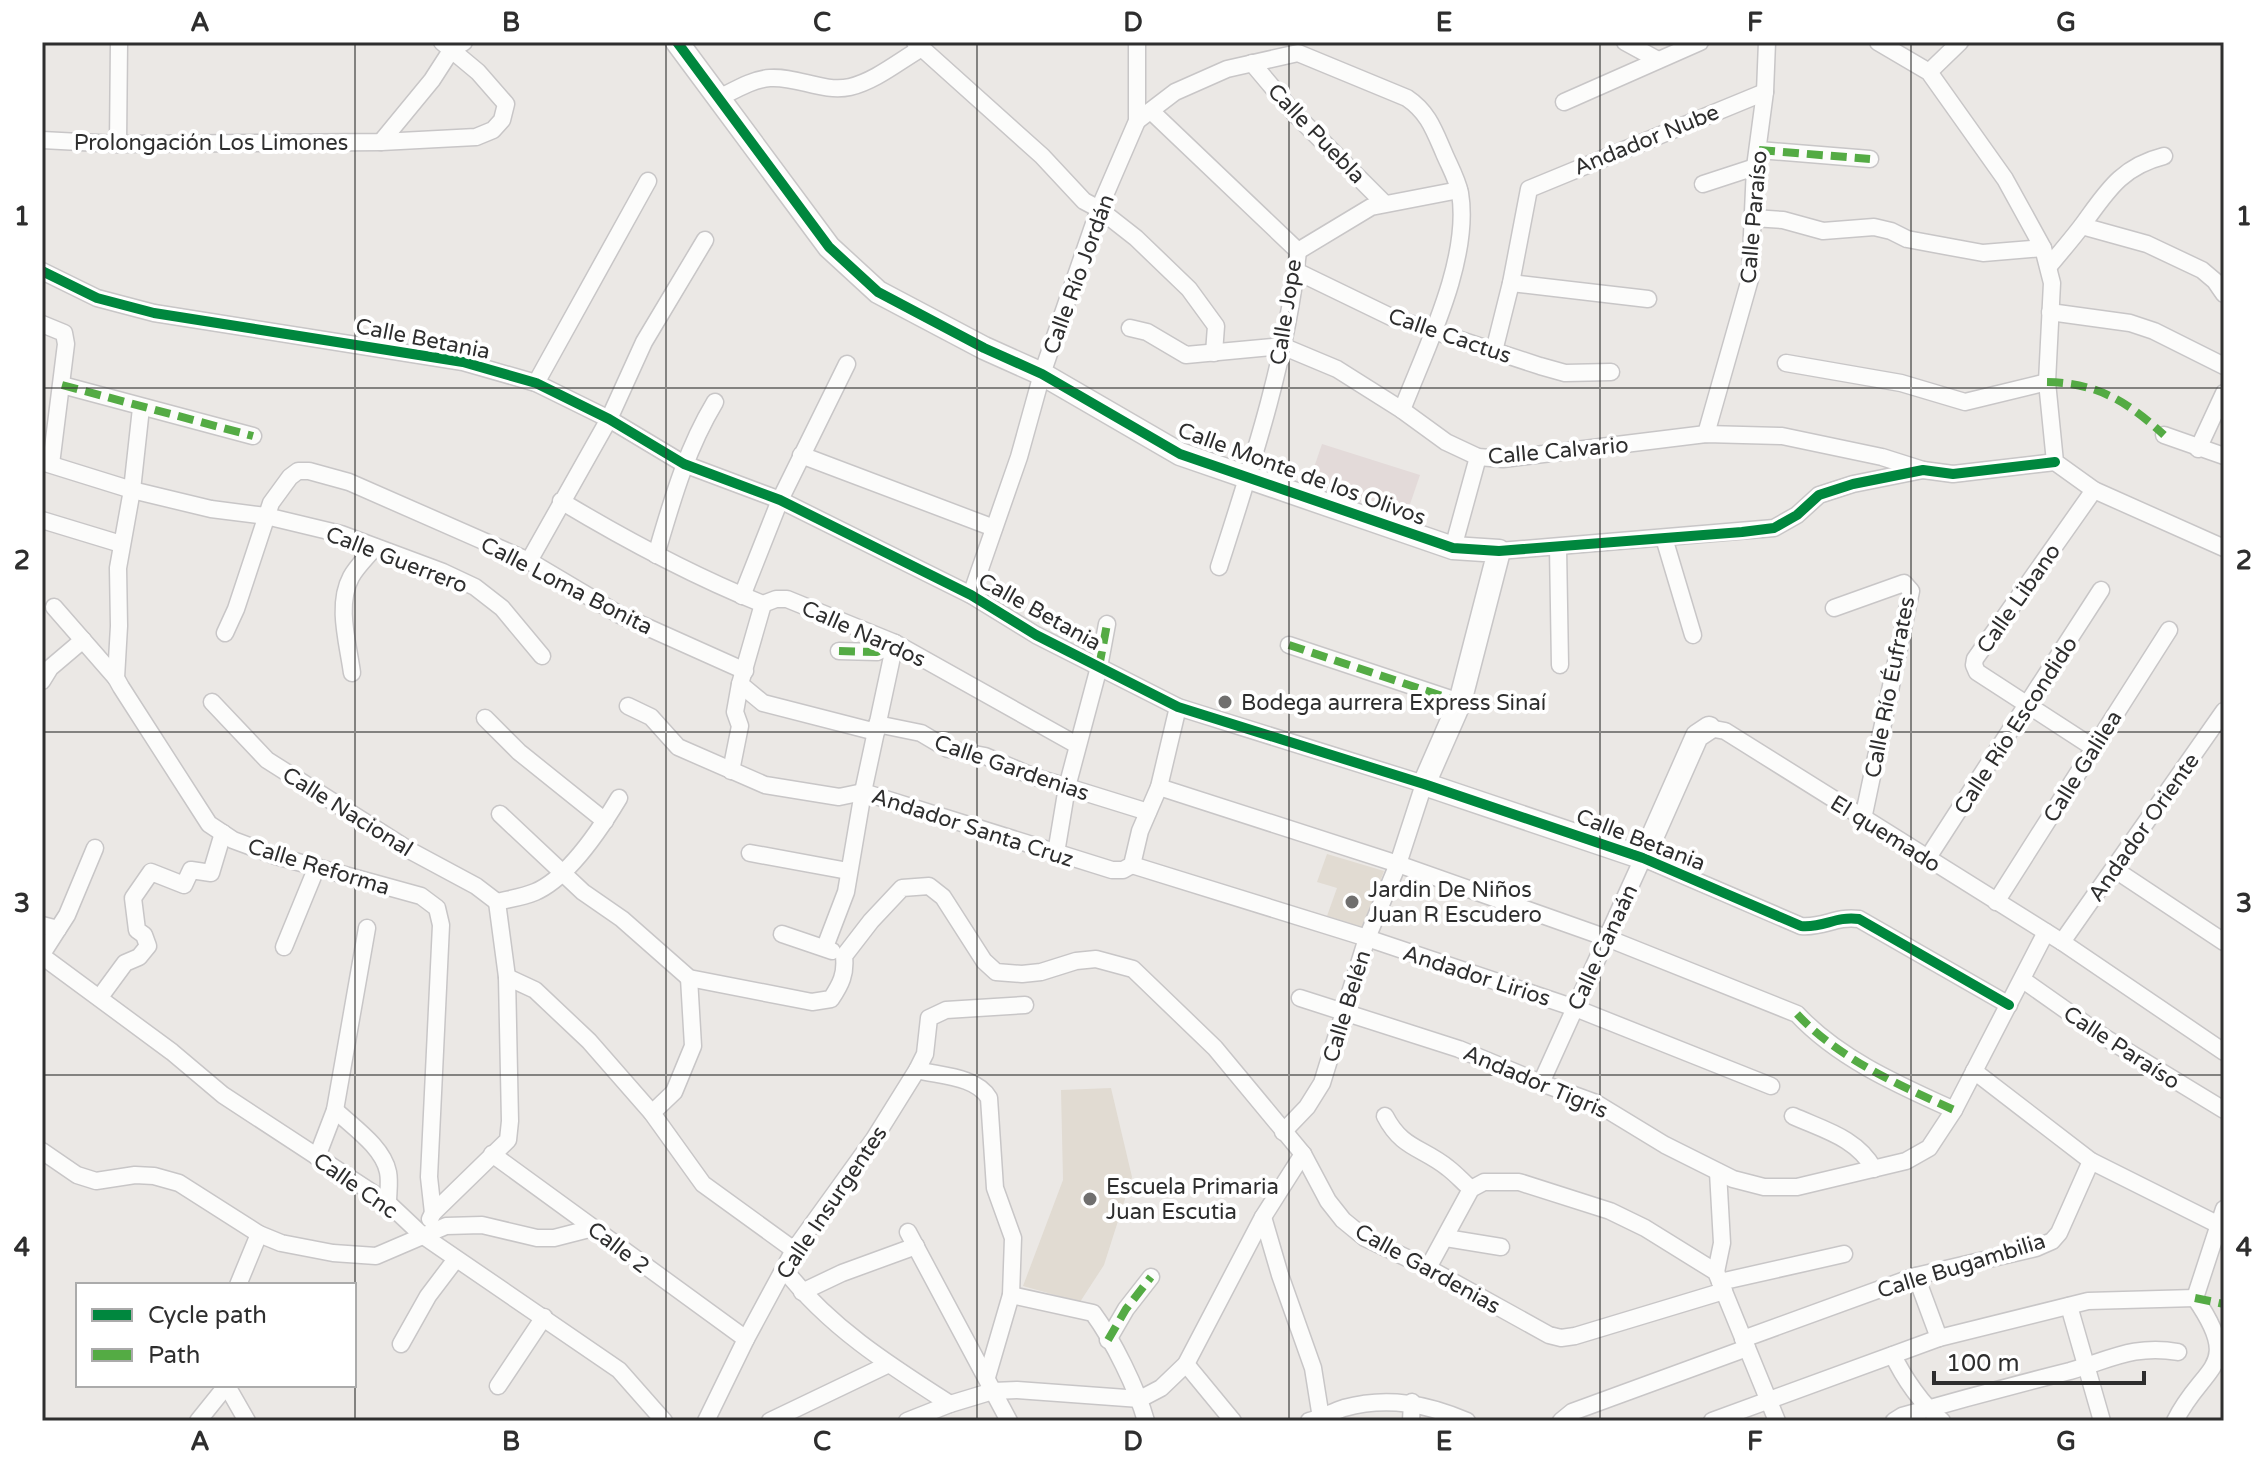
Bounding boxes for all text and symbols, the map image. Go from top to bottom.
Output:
text: A [190,7,210,38]
text: B [502,7,520,38]
text: C [813,7,831,38]
text: D [1123,7,1143,38]
text: E [1436,7,1452,38]
text: F [1747,7,1763,38]
text: G [2056,7,2076,38]
street label: Calle Puebla [1262,78,1370,189]
street label: Andador Nube [1570,99,1723,181]
street label: Prolongación Los Limones [74,130,348,156]
street label: Calle Paraíso [1735,149,1773,285]
street label: Calle Río Jordán [1038,191,1120,358]
text: 1 [14,201,30,232]
text: 1 [2236,201,2252,232]
street label: Calle Jope [1265,257,1307,367]
street label: Calle Cactus [1385,303,1515,369]
street label: Calle Betania [353,313,492,365]
street label: Calle Monte de los Olivos [1174,417,1429,531]
street label: Calle Calvario [1487,432,1629,470]
street label: Calle Guerrero [322,521,471,599]
street label: Calle Loma Bonita [476,531,657,640]
street label: Calle Libano [1971,539,2066,658]
text: 2 [14,545,30,576]
text: 2 [2236,545,2252,576]
street label: Calle Betania [974,567,1105,656]
street label: Calle Río Éufrates [1859,594,1920,780]
street label: Calle Nardos [798,595,930,673]
street label: Calle Río Escondido [1949,632,2083,819]
place label: Bodega aurrera Express Sinaí [1241,690,1546,716]
marker: Bodega aurrera Express Sinaí [1216,693,1234,711]
street label: Calle Galilea [2038,706,2128,827]
street label: Calle Gardenias [931,729,1093,807]
street label: Andador Oriente [2083,748,2205,907]
street label: Calle Nacional [278,761,417,862]
street label: Andador Santa Cruz [868,783,1077,873]
street label: El quemado [1826,790,1945,878]
street label: Calle Betania [1572,803,1709,877]
street label: Calle Reforma [245,833,393,901]
place label: Jardin De Niños Juan R Escudero [1368,877,1542,928]
street label: Calle Canaán [1562,880,1643,1015]
text: 3 [14,888,30,919]
text: 3 [2236,888,2252,919]
marker: Jardin De Niños Juan R Escudero [1343,893,1361,911]
street label: Andador Lirios [1400,940,1554,1012]
street label: Calle Belén [1318,947,1376,1065]
street label: Calle Paraíso [2058,1001,2185,1095]
street label: Andador Tigris [1459,1040,1612,1124]
street label: Calle Insurgentes [771,1121,893,1284]
street label: Calle Cnc [308,1147,403,1224]
place label: Escuela Primaria Juan Escutia [1106,1174,1279,1225]
marker: Escuela Primaria Juan Escutia [1081,1190,1099,1208]
street label: Calle 2 [582,1216,654,1279]
street label: Calle Gardenias [1350,1218,1505,1320]
street label: Calle Bugambilia [1874,1228,2048,1304]
text: 4 [14,1232,30,1263]
text: 4 [2236,1232,2252,1263]
legend [76,1283,356,1387]
text: Cycle path [148,1301,267,1330]
scale bar [1934,1335,2144,1385]
text: Path [148,1341,201,1370]
text: 100 m [1946,1349,2020,1378]
text: A [190,1426,210,1457]
text: B [502,1426,520,1457]
text: C [813,1426,831,1457]
text: D [1123,1426,1143,1457]
text: E [1436,1426,1452,1457]
text: F [1747,1426,1763,1457]
text: G [2056,1426,2076,1457]

